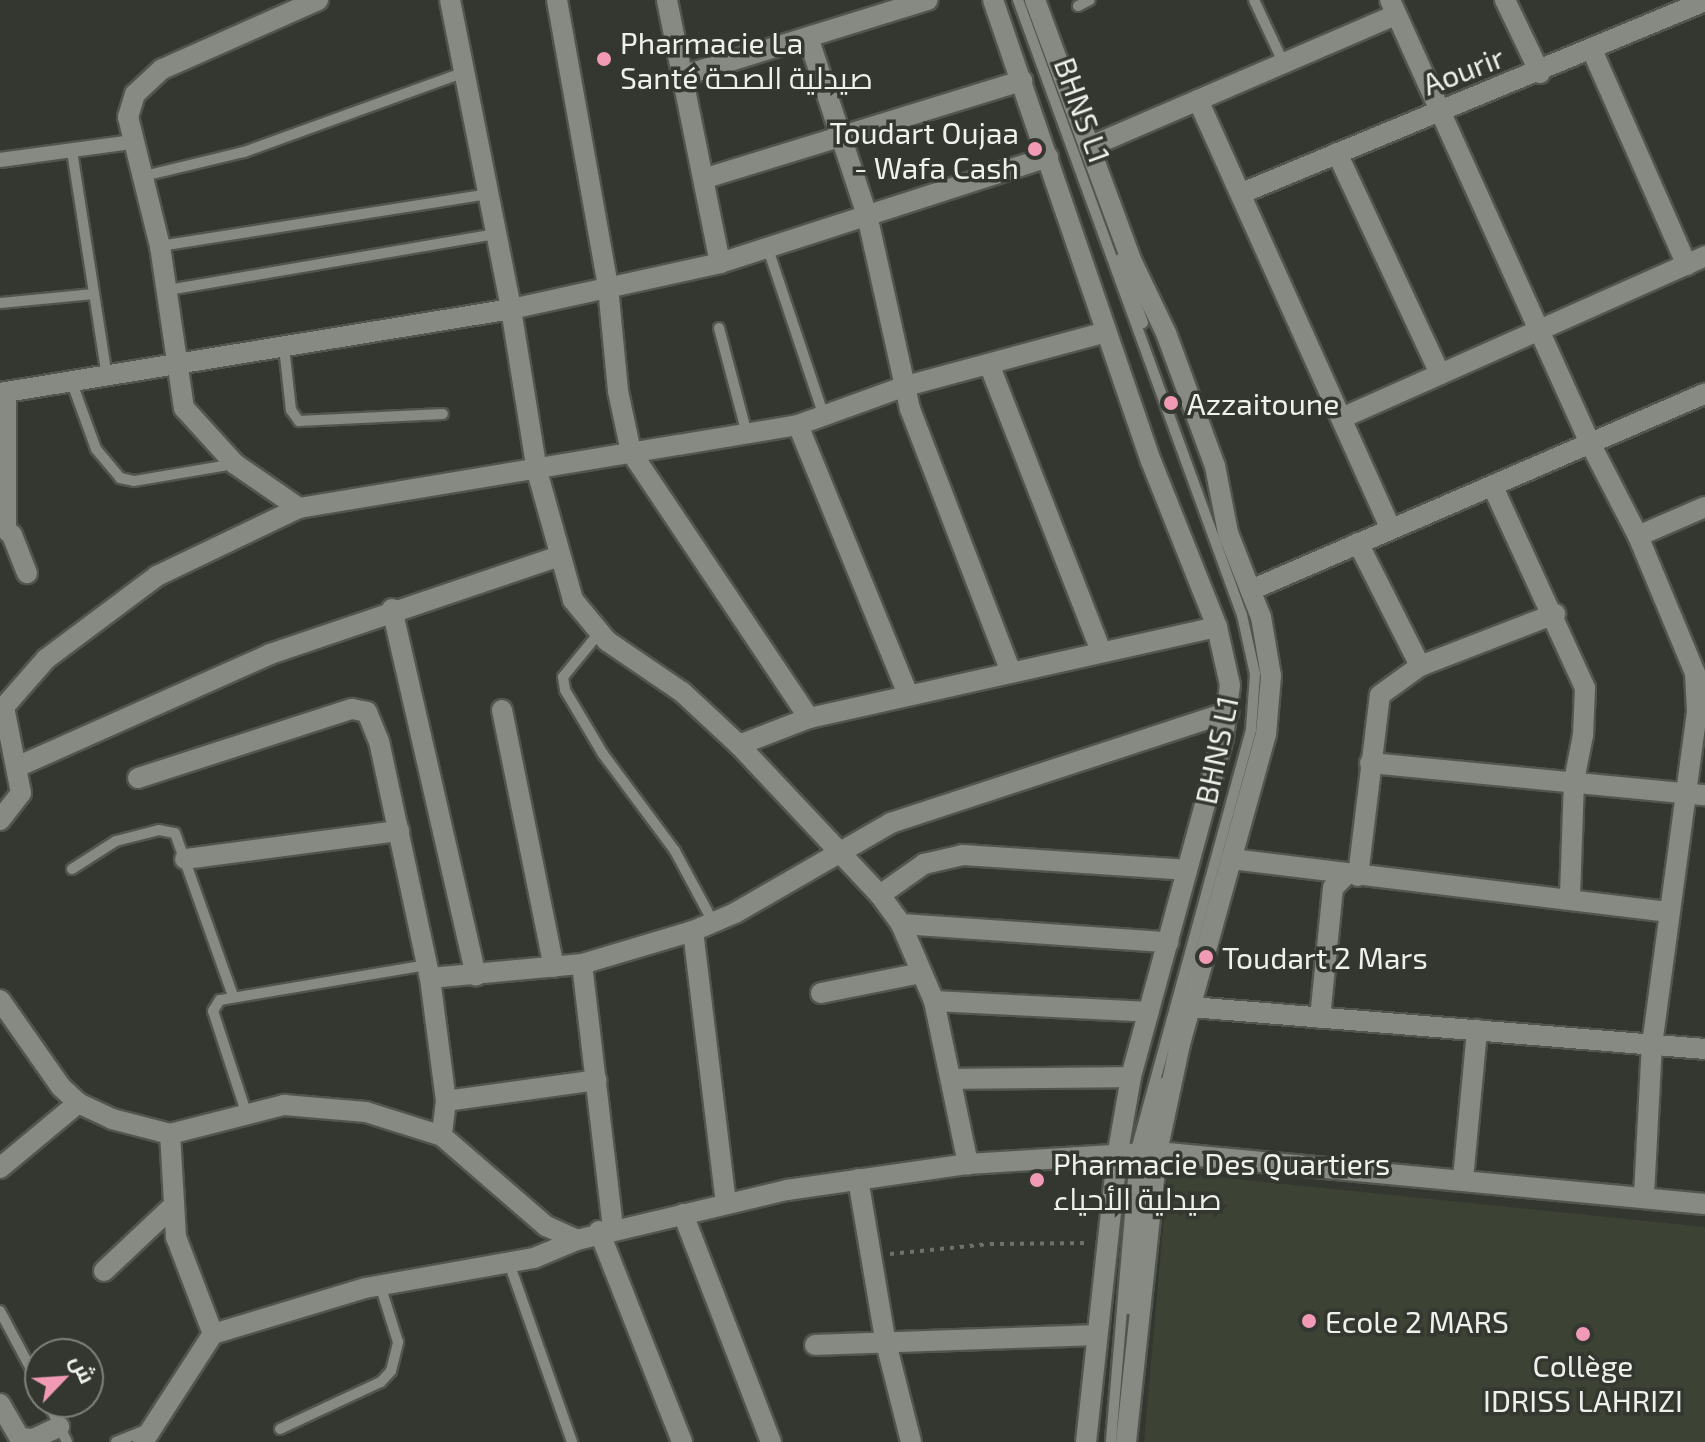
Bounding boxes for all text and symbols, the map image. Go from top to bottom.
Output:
place label: Pharmacie La Santé صيدلية الصحة [620,24,873,94]
street label: Aourir [1417,38,1509,102]
marker: Pharmacie La Santé صيدلية الصحة [595,50,613,68]
street label: BHNS L1 [1047,52,1119,168]
place label: Toudart Oujaa - Wafa Cash [829,114,1019,184]
marker: Toudart Oujaa - Wafa Cash [1026,140,1044,158]
place label: Azzaitoune [1187,385,1339,421]
marker: Azzaitoune [1162,394,1180,412]
street label: BHNS L1 [1187,693,1245,807]
place label: Toudart 2 Mars [1222,939,1428,975]
marker: Toudart 2 Mars [1197,948,1215,966]
place label: Pharmacie Des Quartiers صيدلية الأحياء [1053,1145,1390,1216]
marker: Pharmacie Des Quartiers صيدلية الأحياء [1028,1171,1046,1189]
place label: Ecole 2 MARS [1325,1303,1509,1339]
marker: Ecole 2 MARS [1300,1312,1318,1330]
marker: Collège IDRISS LAHRIZI [1574,1325,1592,1343]
north arrow [24,1338,104,1418]
place label: Collège IDRISS LAHRIZI [1483,1347,1683,1418]
text: ش [66,1350,102,1387]

